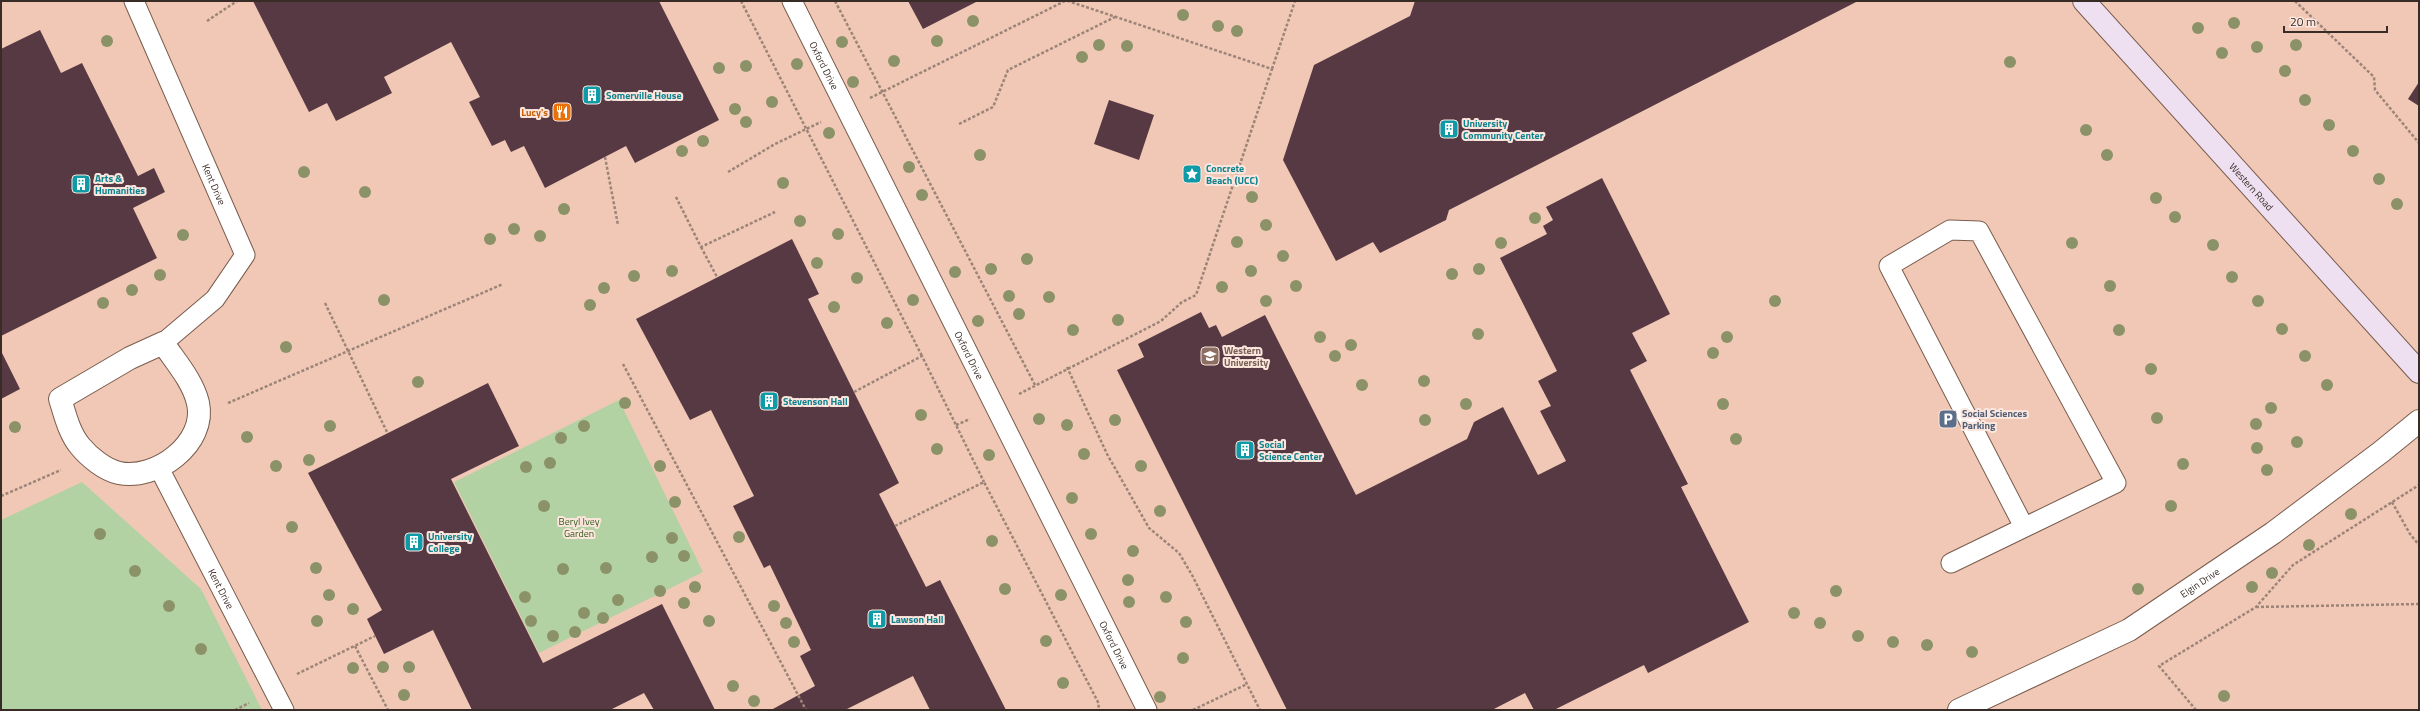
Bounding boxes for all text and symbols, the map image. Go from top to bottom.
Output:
scale bar [2284,8,2387,34]
text: 20 m [2290,12,2316,31]
street label: Oxford Drive [806,39,843,92]
building icon: Somerville House [581,84,603,106]
place label: Somerville House [606,88,682,103]
restaurant icon: Lucy's [551,101,573,123]
place label: Lucy's [521,105,548,120]
place label: University Community Center [1463,116,1544,143]
building icon: University Community Center [1438,118,1460,140]
street label: Western Road [2226,159,2277,214]
street label: Kent Drive [198,161,230,207]
place label: Concrete Beach (UCC) [1206,161,1258,188]
place icon: Concrete Beach (UCC) [1181,163,1203,185]
place label: Arts & Humanities [95,171,145,198]
building icon: Arts & Humanities [70,173,92,195]
street label: Oxford Drive [951,328,988,382]
place label: Western University [1224,343,1268,370]
school or university icon: Western University [1199,345,1221,367]
building icon: Stevenson Hall [758,390,780,412]
place label: Stevenson Hall [783,394,848,409]
place label: Social Sciences Parking [1962,406,2027,433]
parking icon: Social Sciences Parking [1937,408,1959,430]
place label: Social Science Center [1259,437,1323,464]
building icon: Social Science Center [1234,439,1256,461]
park label: Beryl Ivey Garden [559,514,600,541]
place label: University College [428,529,472,556]
building icon: University College [403,531,425,553]
street label: Elgin Drive [2177,564,2222,601]
street label: Kent Drive [205,566,238,612]
building icon: Lawson Hall [866,608,888,630]
place label: Lawson Hall [891,612,944,627]
street label: Oxford Drive [1096,618,1133,672]

